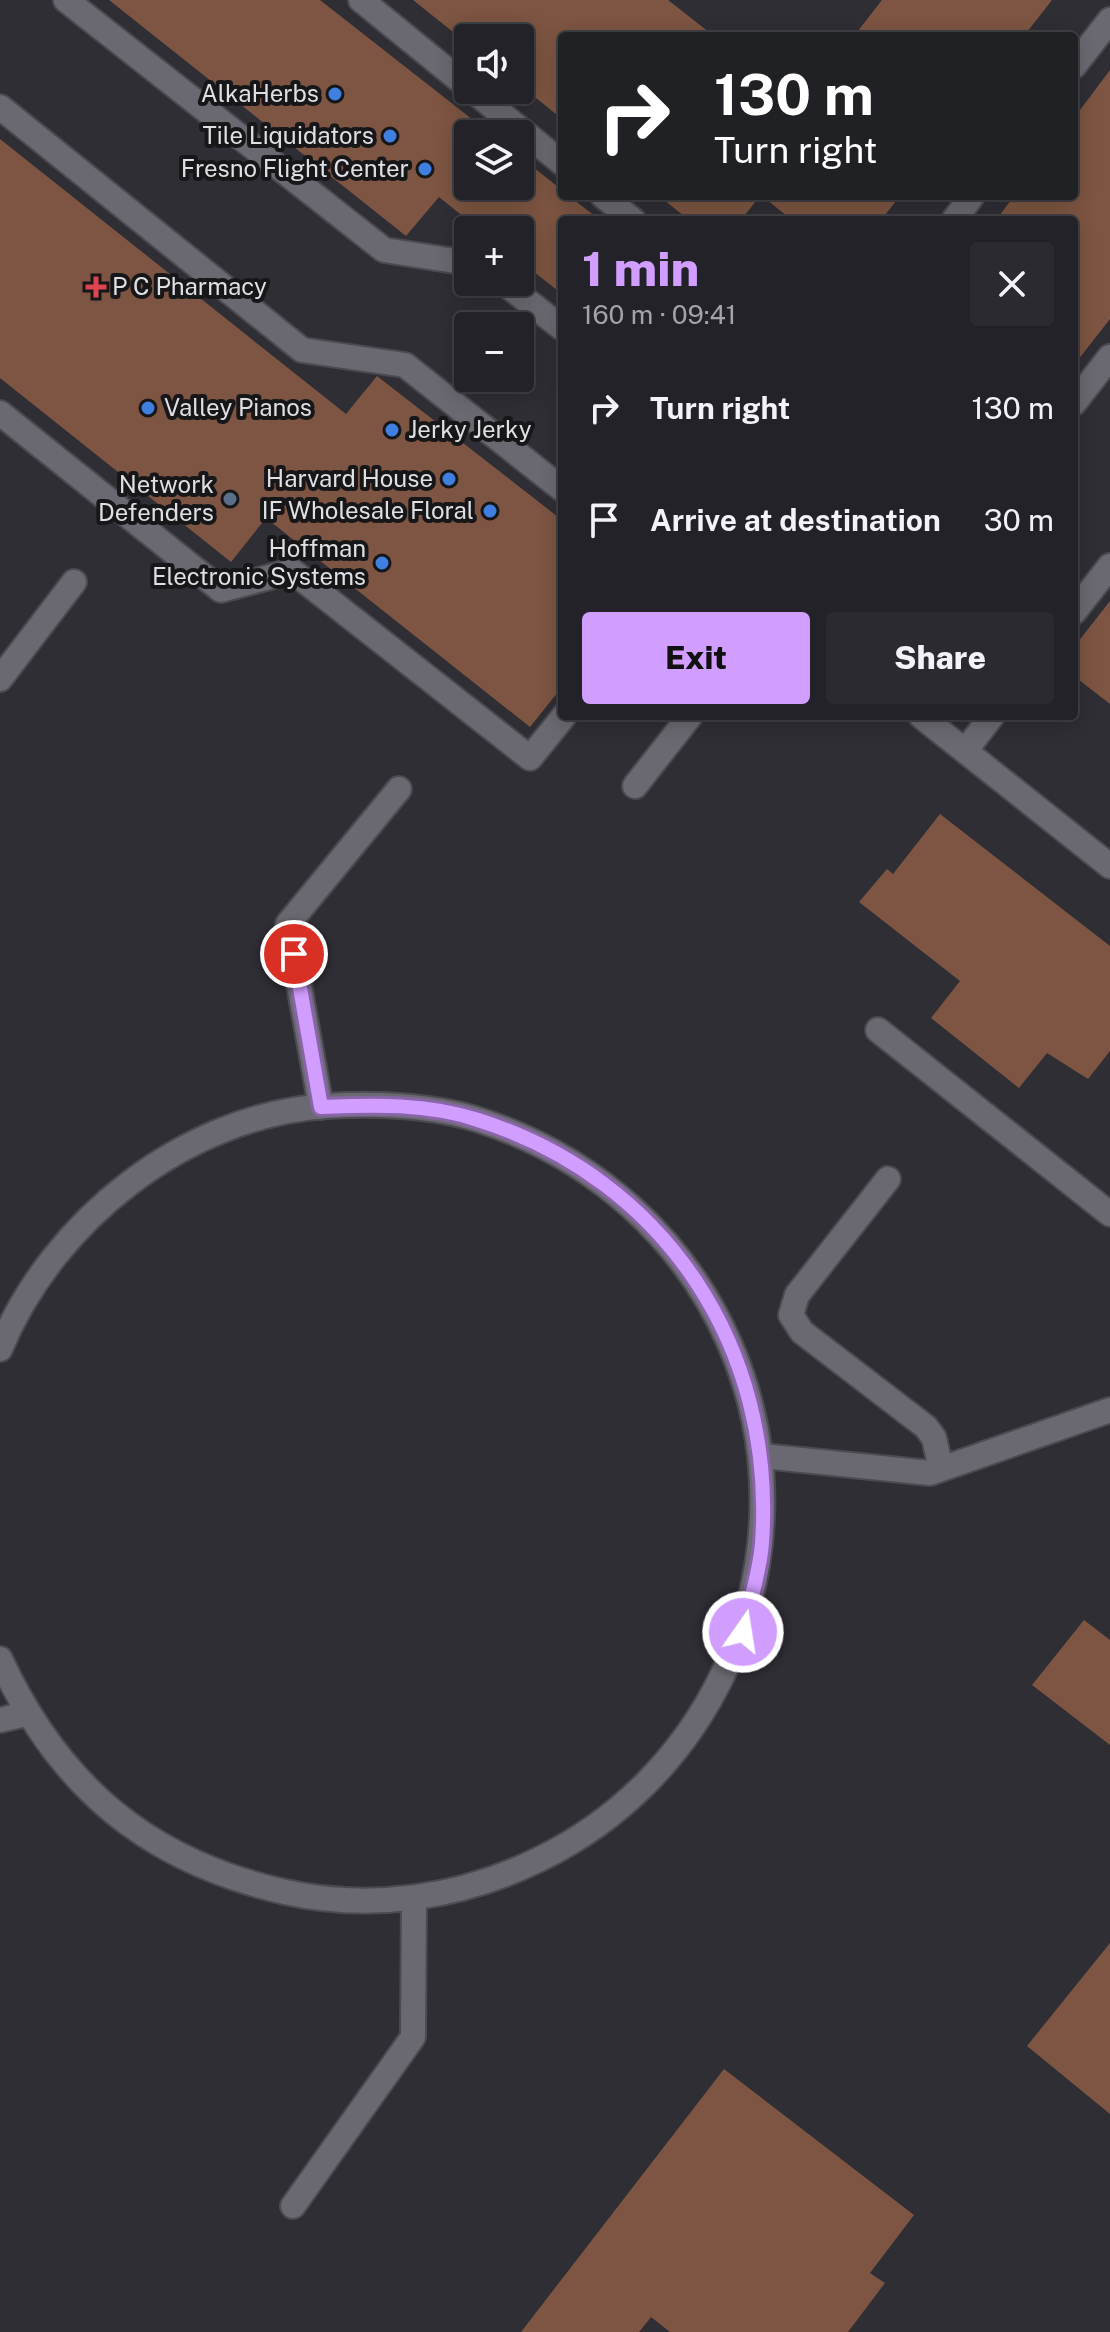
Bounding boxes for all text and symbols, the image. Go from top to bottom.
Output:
map controls [454,24,534,392]
button: sound [454,24,534,104]
text: 130 m [714,62,874,128]
icon: right [582,64,686,168]
place label: AlkaHerbs [201,79,319,107]
marker: AlkaHerbs [326,85,344,103]
button: layers [454,120,534,200]
place label: Tile Liquidators [202,121,374,149]
marker: Tile Liquidators [381,127,399,145]
text: Turn right [714,129,877,171]
place label: Fresno Flight Center [181,154,409,182]
marker: Fresno Flight Center [416,160,434,178]
button: + [454,216,534,296]
text: 1 min [582,240,699,297]
button: close [970,242,1054,326]
place label: P C Pharmacy [112,272,267,300]
marker: P C Pharmacy [87,278,105,296]
text: 160 m · 09:41 [582,299,736,330]
button: − [454,312,534,392]
icon: right [582,386,626,430]
text: Turn right [650,390,790,426]
text: 130 m [971,390,1054,426]
place label: Valley Pianos [164,393,312,421]
marker: Valley Pianos [139,399,157,417]
place label: Jerky Jerky [408,415,532,443]
marker: Jerky Jerky [383,421,401,439]
place label: Harvard House [266,464,433,492]
place label: Network Defenders [98,470,214,526]
marker: Harvard House [440,470,458,488]
marker: Network Defenders [221,490,239,508]
place label: IF Wholesale Floral [262,496,474,524]
icon: arrive [582,498,626,542]
marker: IF Wholesale Floral [481,502,499,520]
text: Arrive at destination [650,502,941,538]
text: 30 m [984,502,1054,538]
place label: Hoffman Electronic Systems [152,534,366,590]
marker: Hoffman Electronic Systems [373,554,391,572]
button: Exit [582,612,810,704]
button: Share [826,612,1054,704]
pin [260,920,328,988]
icon: arrive [272,932,316,976]
position arrow [701,1590,785,1674]

